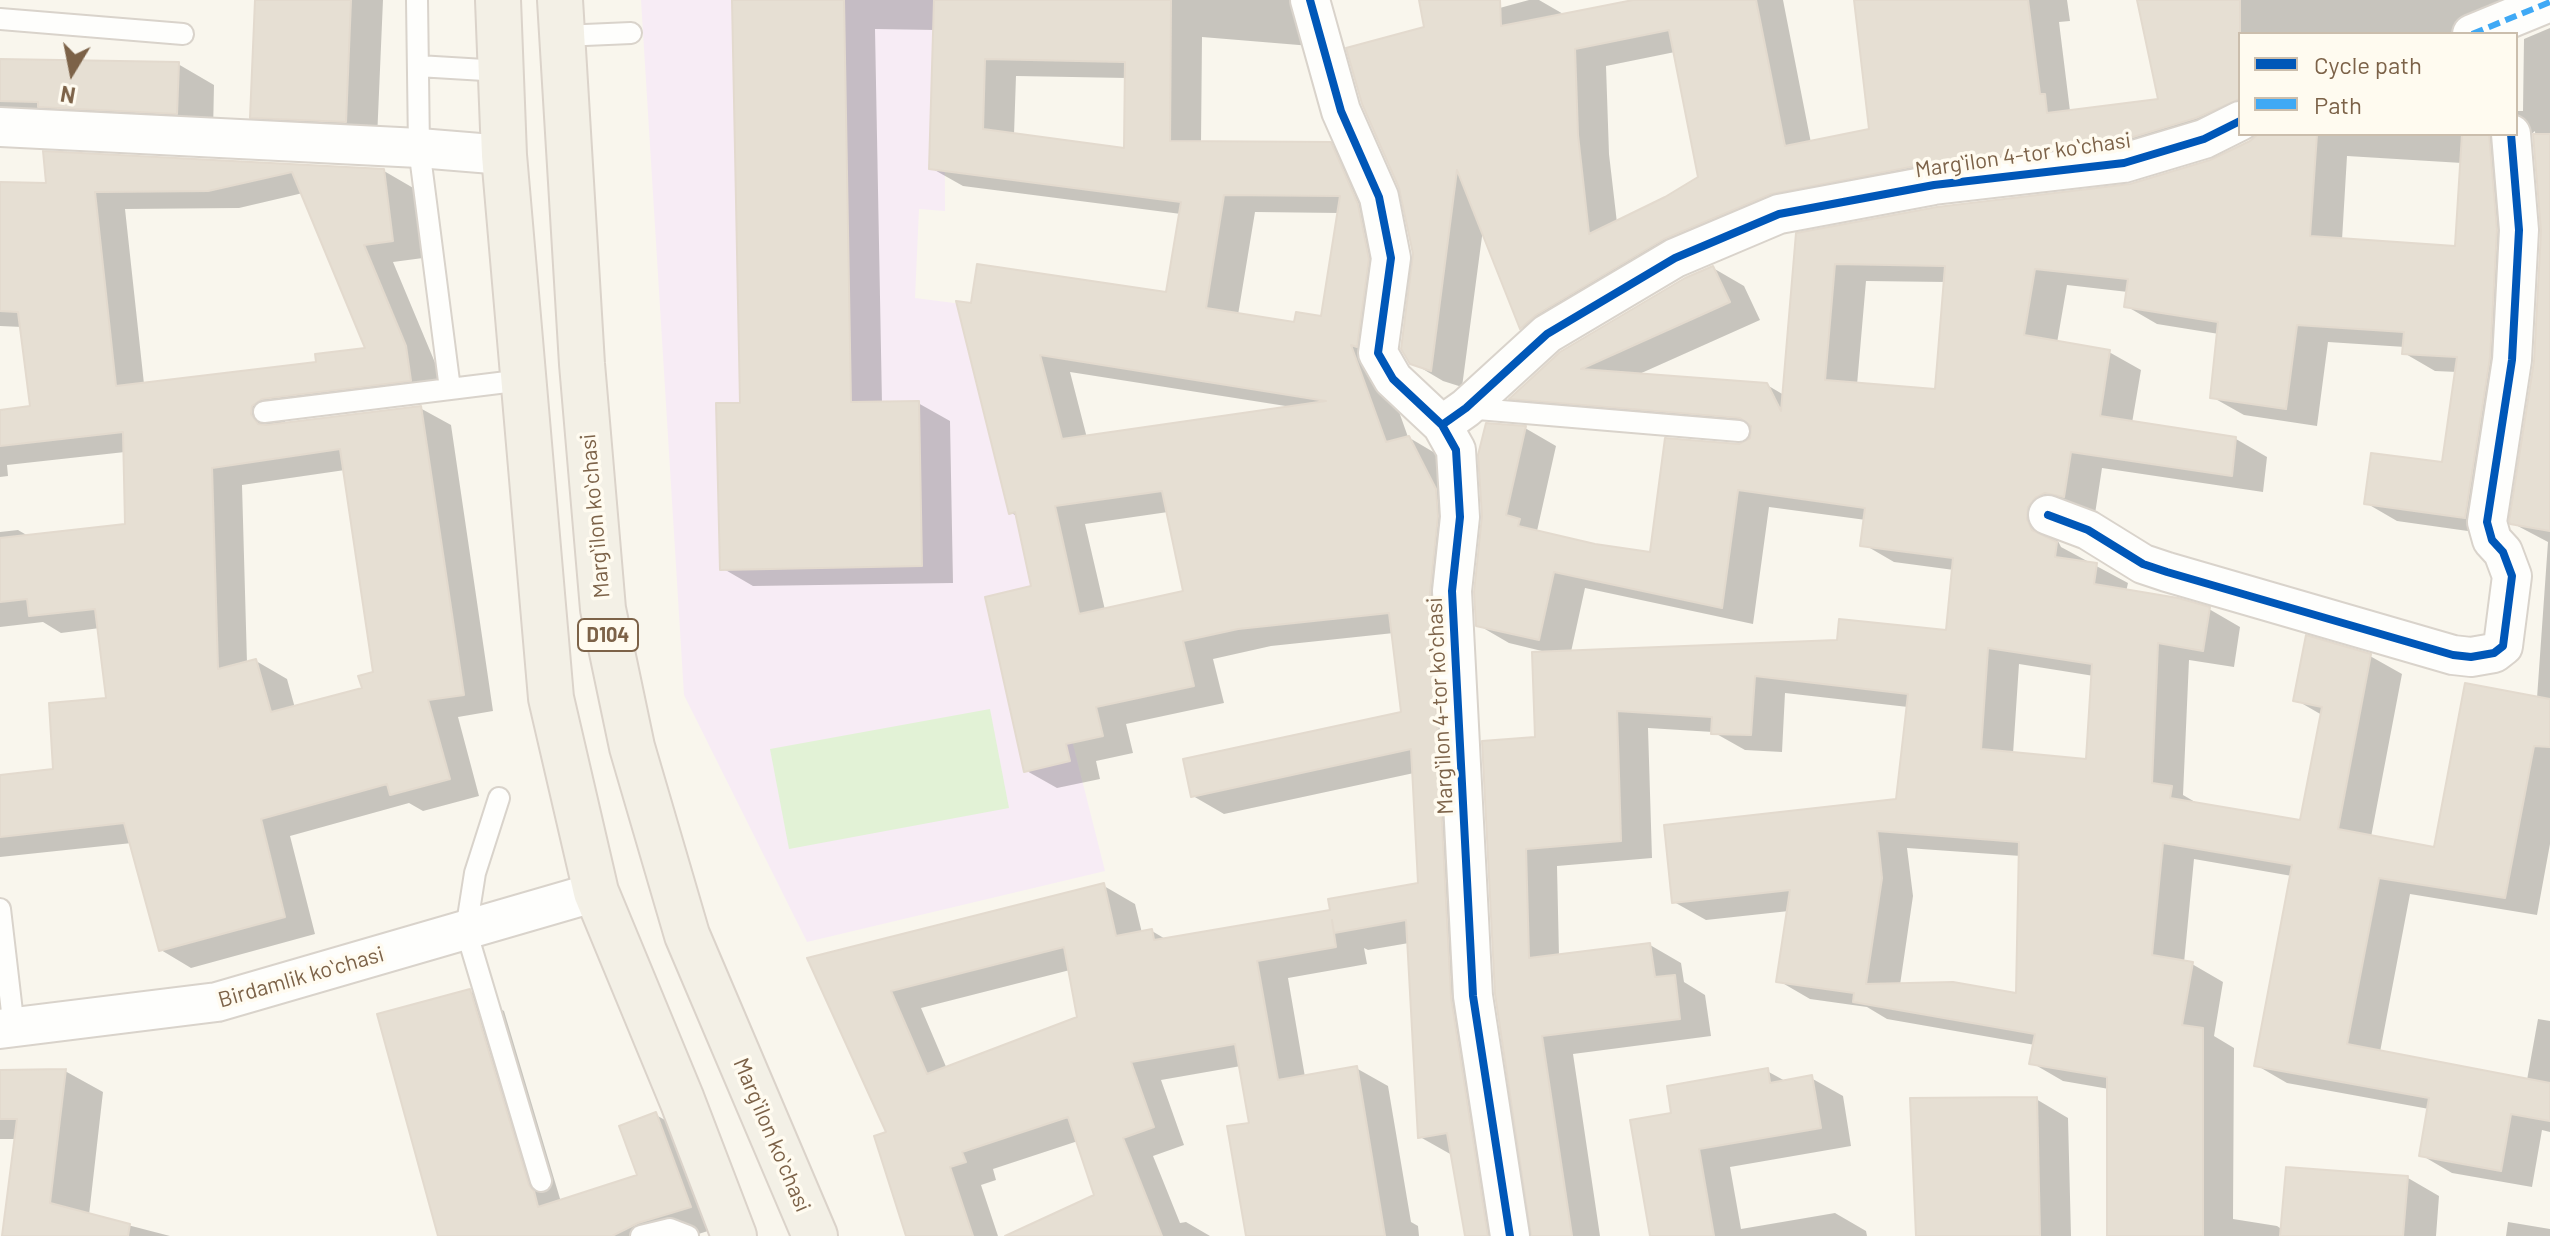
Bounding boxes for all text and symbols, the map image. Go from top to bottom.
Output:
north arrow [32,32,112,112]
legend [2238,32,2518,136]
text: Cycle path [2314,50,2422,79]
text: N [58,82,77,110]
text: Path [2314,90,2362,119]
street label: Margʻilon 4-tor koʻchasi [1913,127,2133,183]
street label: Margʻilon koʻchasi [575,433,615,599]
street label: Margʻilon 4-tor koʻchasi [1421,597,1459,815]
road number: D104 [578,619,638,651]
street label: Birdamlik koʻchasi [215,941,387,1013]
street label: Margʻilon koʻchasi [728,1054,816,1216]

